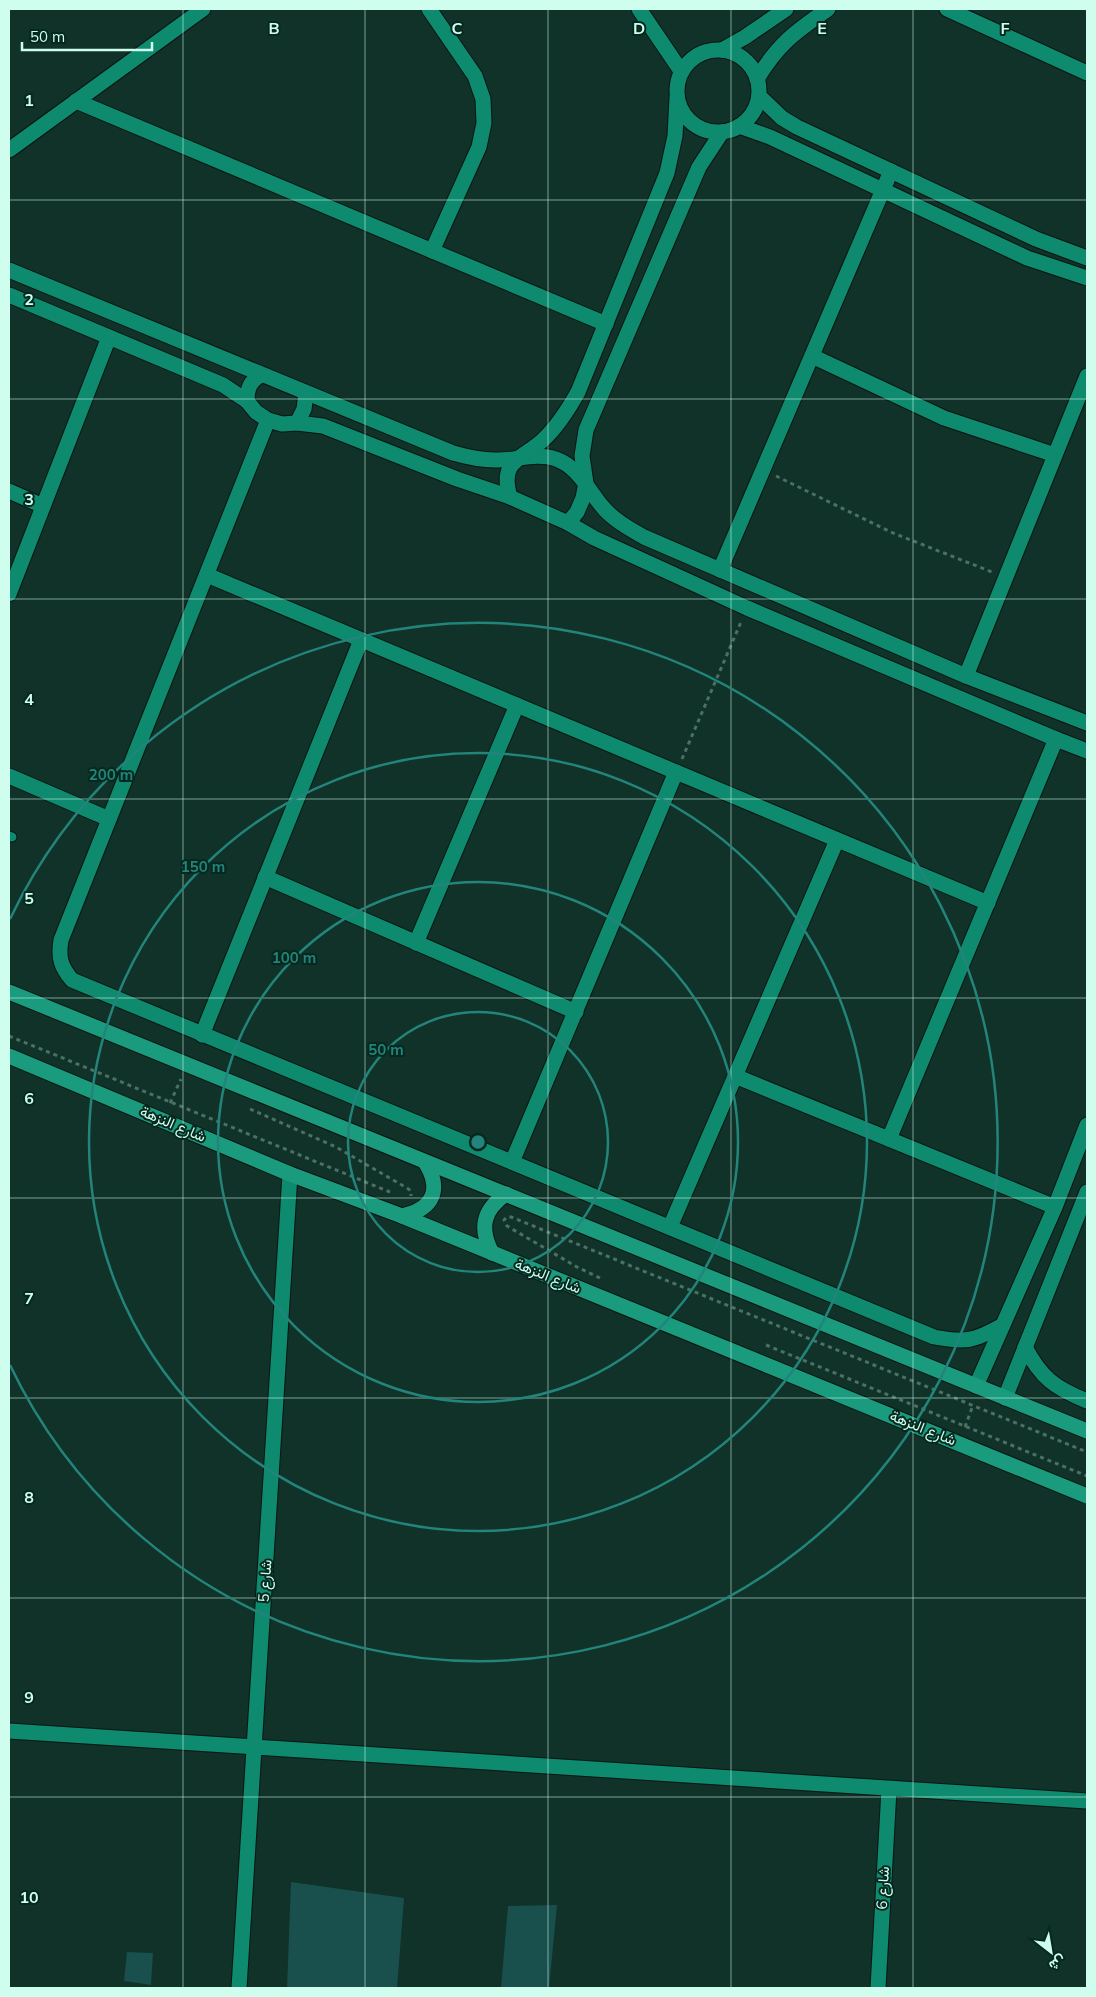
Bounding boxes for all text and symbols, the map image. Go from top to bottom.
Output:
text: B [268,18,280,38]
text: C [452,18,463,38]
text: D [633,18,645,38]
text: E [817,18,827,38]
text: F [1000,18,1010,38]
scale bar [22,20,152,52]
text: 50 m [30,27,65,46]
text: 1 [24,90,34,110]
text: 2 [24,289,34,309]
text: 3 [24,489,34,509]
text: 4 [24,689,34,709]
text: 200 m [89,765,133,784]
text: 150 m [181,857,225,876]
text: 5 [24,888,34,908]
text: 100 m [272,948,316,967]
text: 50 m [368,1040,404,1059]
text: 6 [24,1088,34,1108]
street label: شارع النزهة [137,1101,209,1148]
centre of rings [469,1133,487,1151]
street label: شارع النزهة [512,1254,584,1299]
text: 7 [24,1288,34,1308]
street label: شارع النزهة [887,1406,959,1451]
text: 8 [24,1487,34,1507]
street label: شارع 5 [254,1559,277,1603]
text: 9 [24,1687,34,1707]
street label: شارع 6 [872,1866,895,1910]
text: 10 [19,1887,39,1907]
north arrow [1026,1927,1076,1977]
text: ش [1046,1951,1070,1975]

